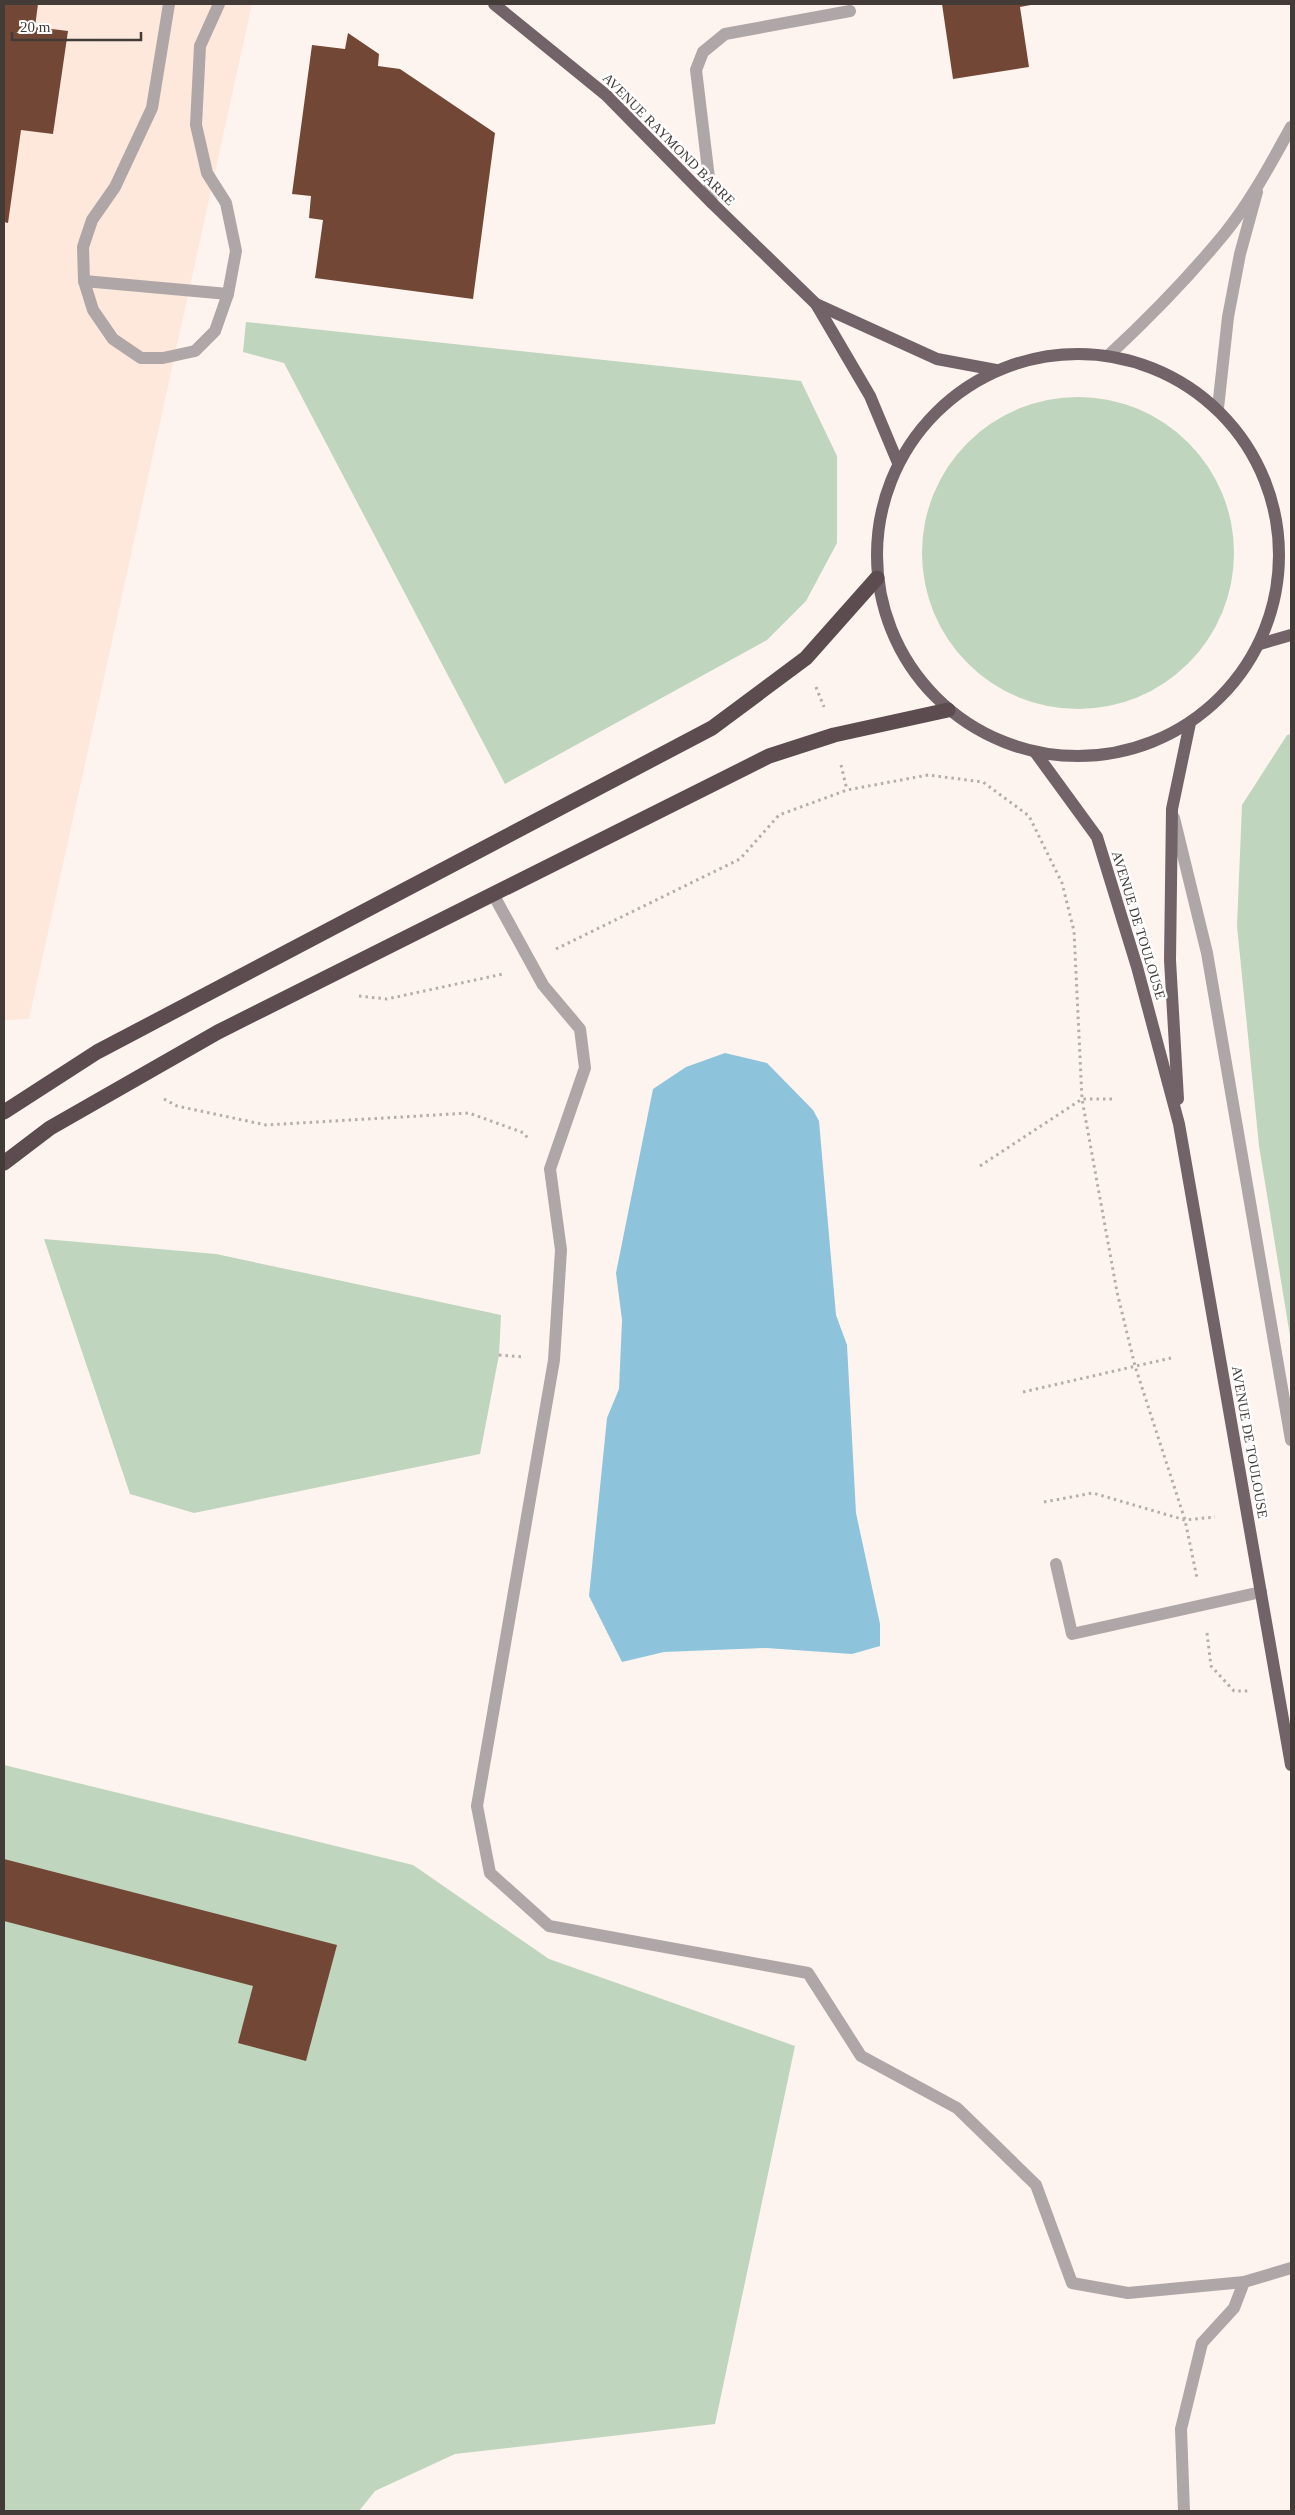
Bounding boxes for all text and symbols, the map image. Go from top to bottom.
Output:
scale bar [12,10,141,42]
text: 20 m [20,19,51,35]
street label: AVENUE RAYMOND BARRE [600,70,738,208]
street label: AVENUE DE TOULOUSE [1109,849,1168,1001]
street label: AVENUE DE TOULOUSE [1229,1365,1270,1520]

